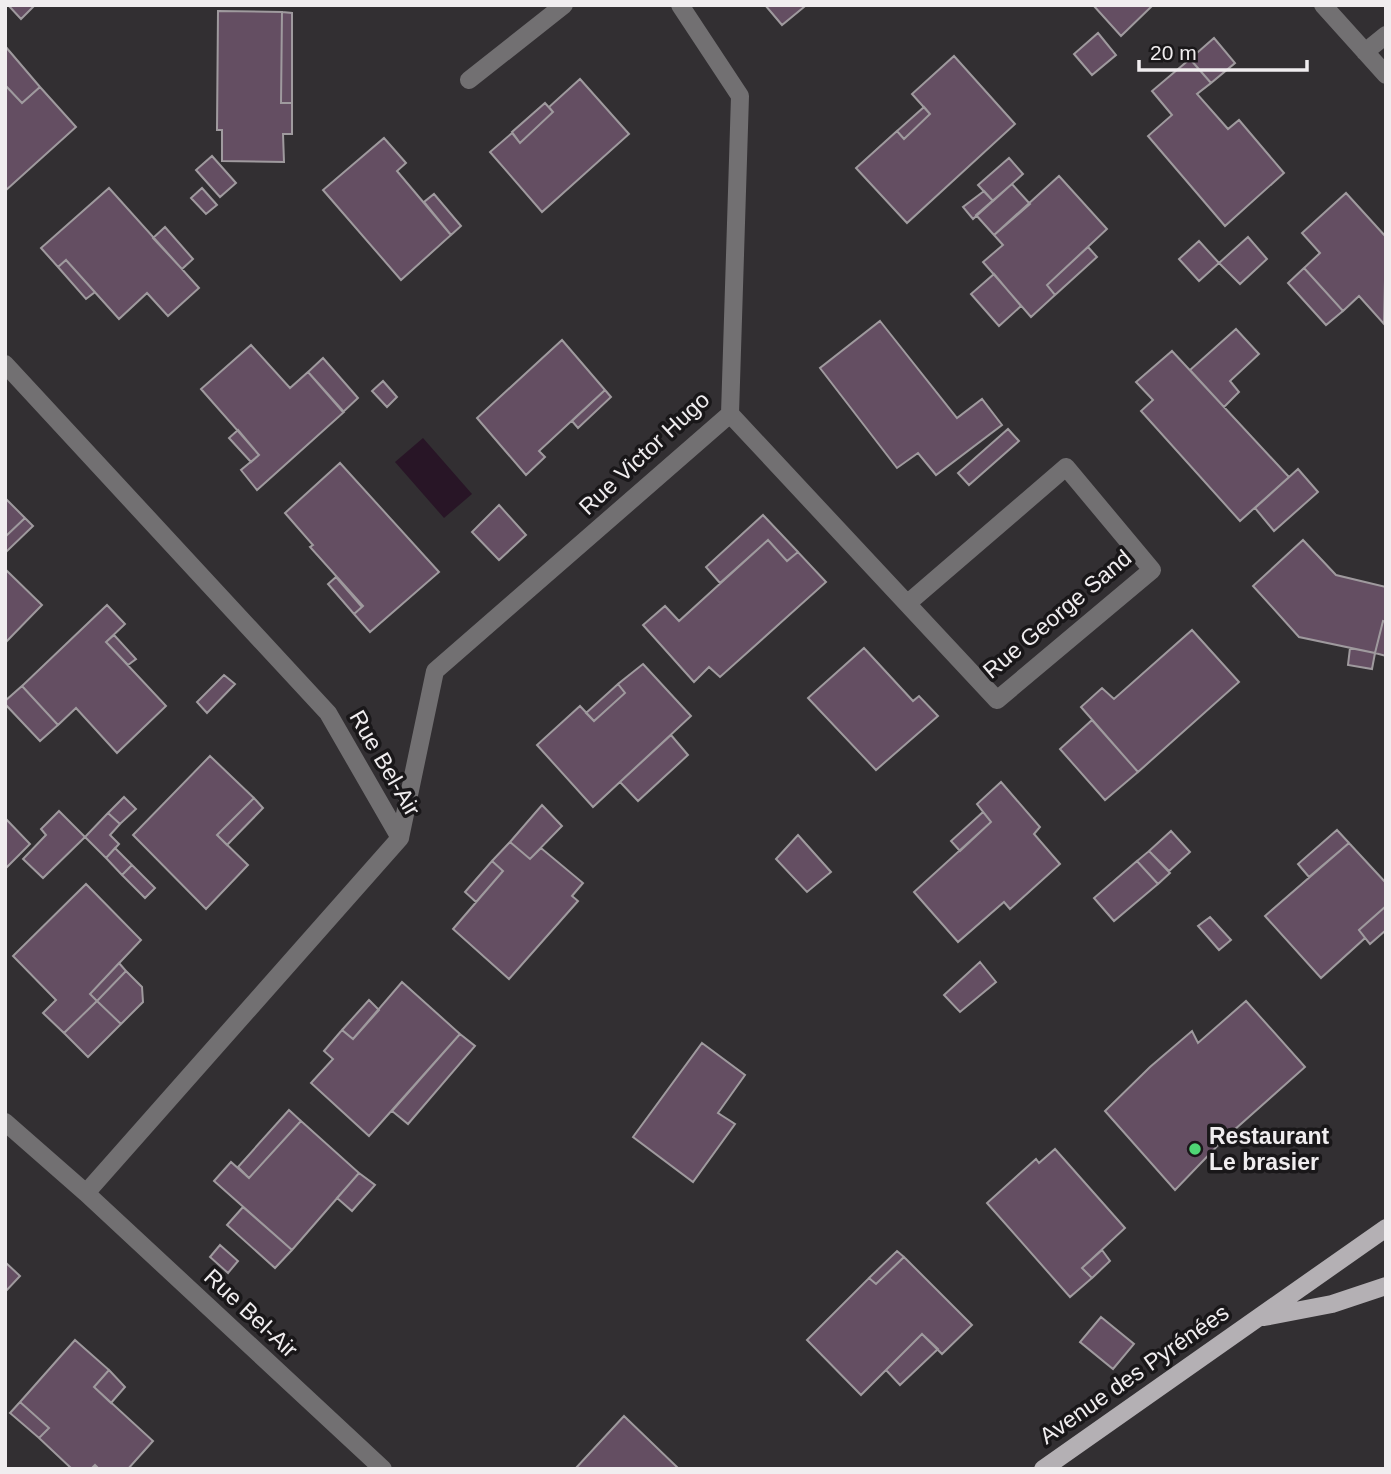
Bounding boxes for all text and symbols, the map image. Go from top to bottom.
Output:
scale bar [1139,28,1307,72]
text: 20 m [1150,41,1197,64]
street label: Rue Victor Hugo [574,386,714,520]
street label: Rue George Sand [978,544,1136,684]
street label: Rue Bel-Air [344,706,426,821]
place label: Restaurant Le brasier [1209,1123,1329,1175]
marker: Restaurant Le brasier [1187,1141,1203,1157]
street label: Rue Bel-Air [199,1263,303,1363]
street label: Avenue des Pyrénées [1035,1299,1233,1449]

